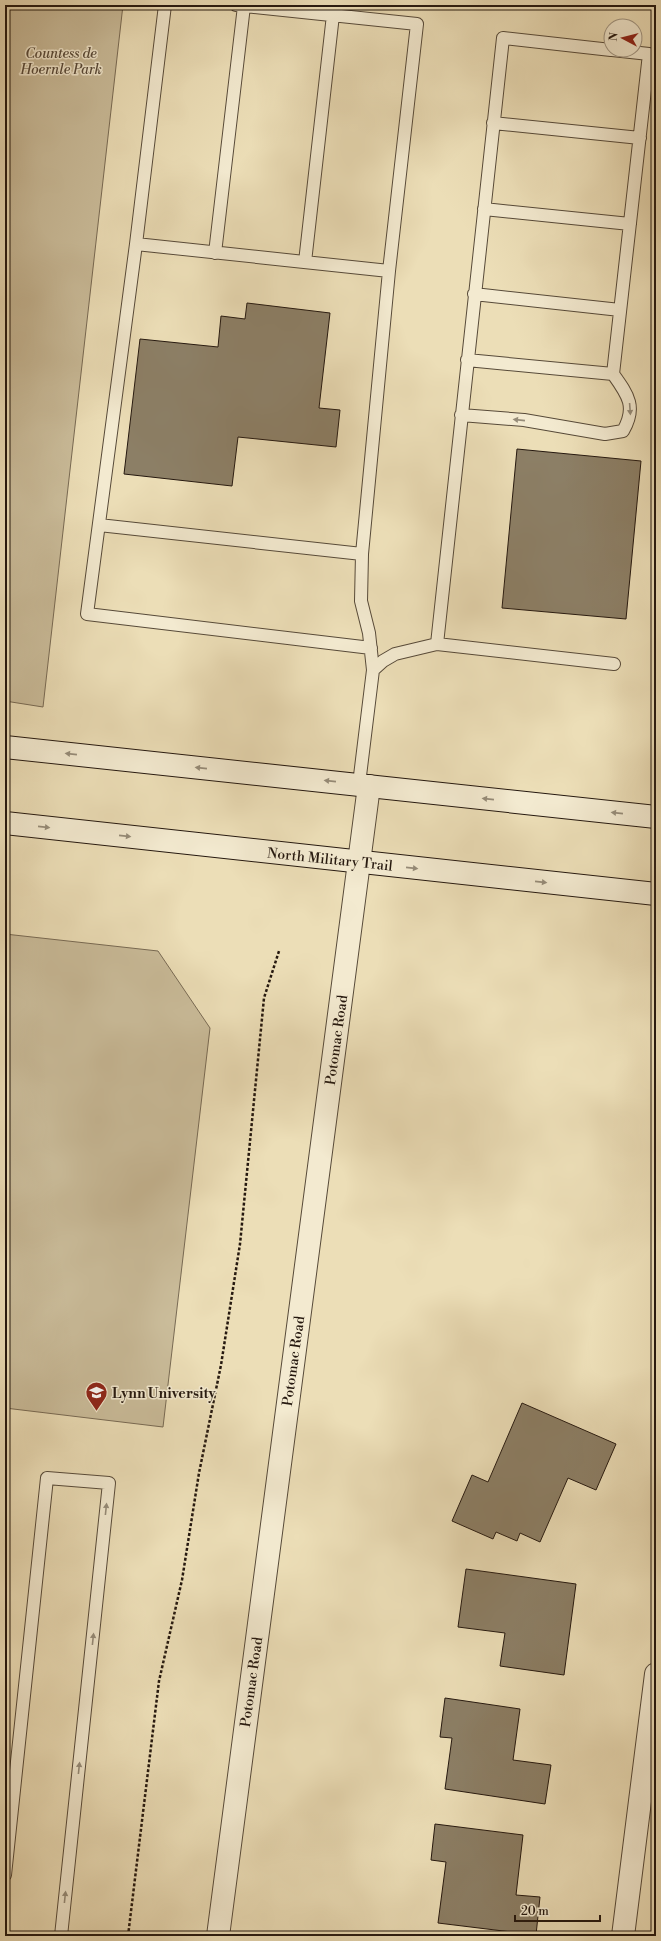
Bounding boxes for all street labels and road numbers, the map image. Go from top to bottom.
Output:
street label: North Military Trail [266,844,394,876]
street label: Potomac Road [322,994,352,1086]
street label: Potomac Road [279,1315,309,1407]
street label: Potomac Road [237,1636,267,1728]

